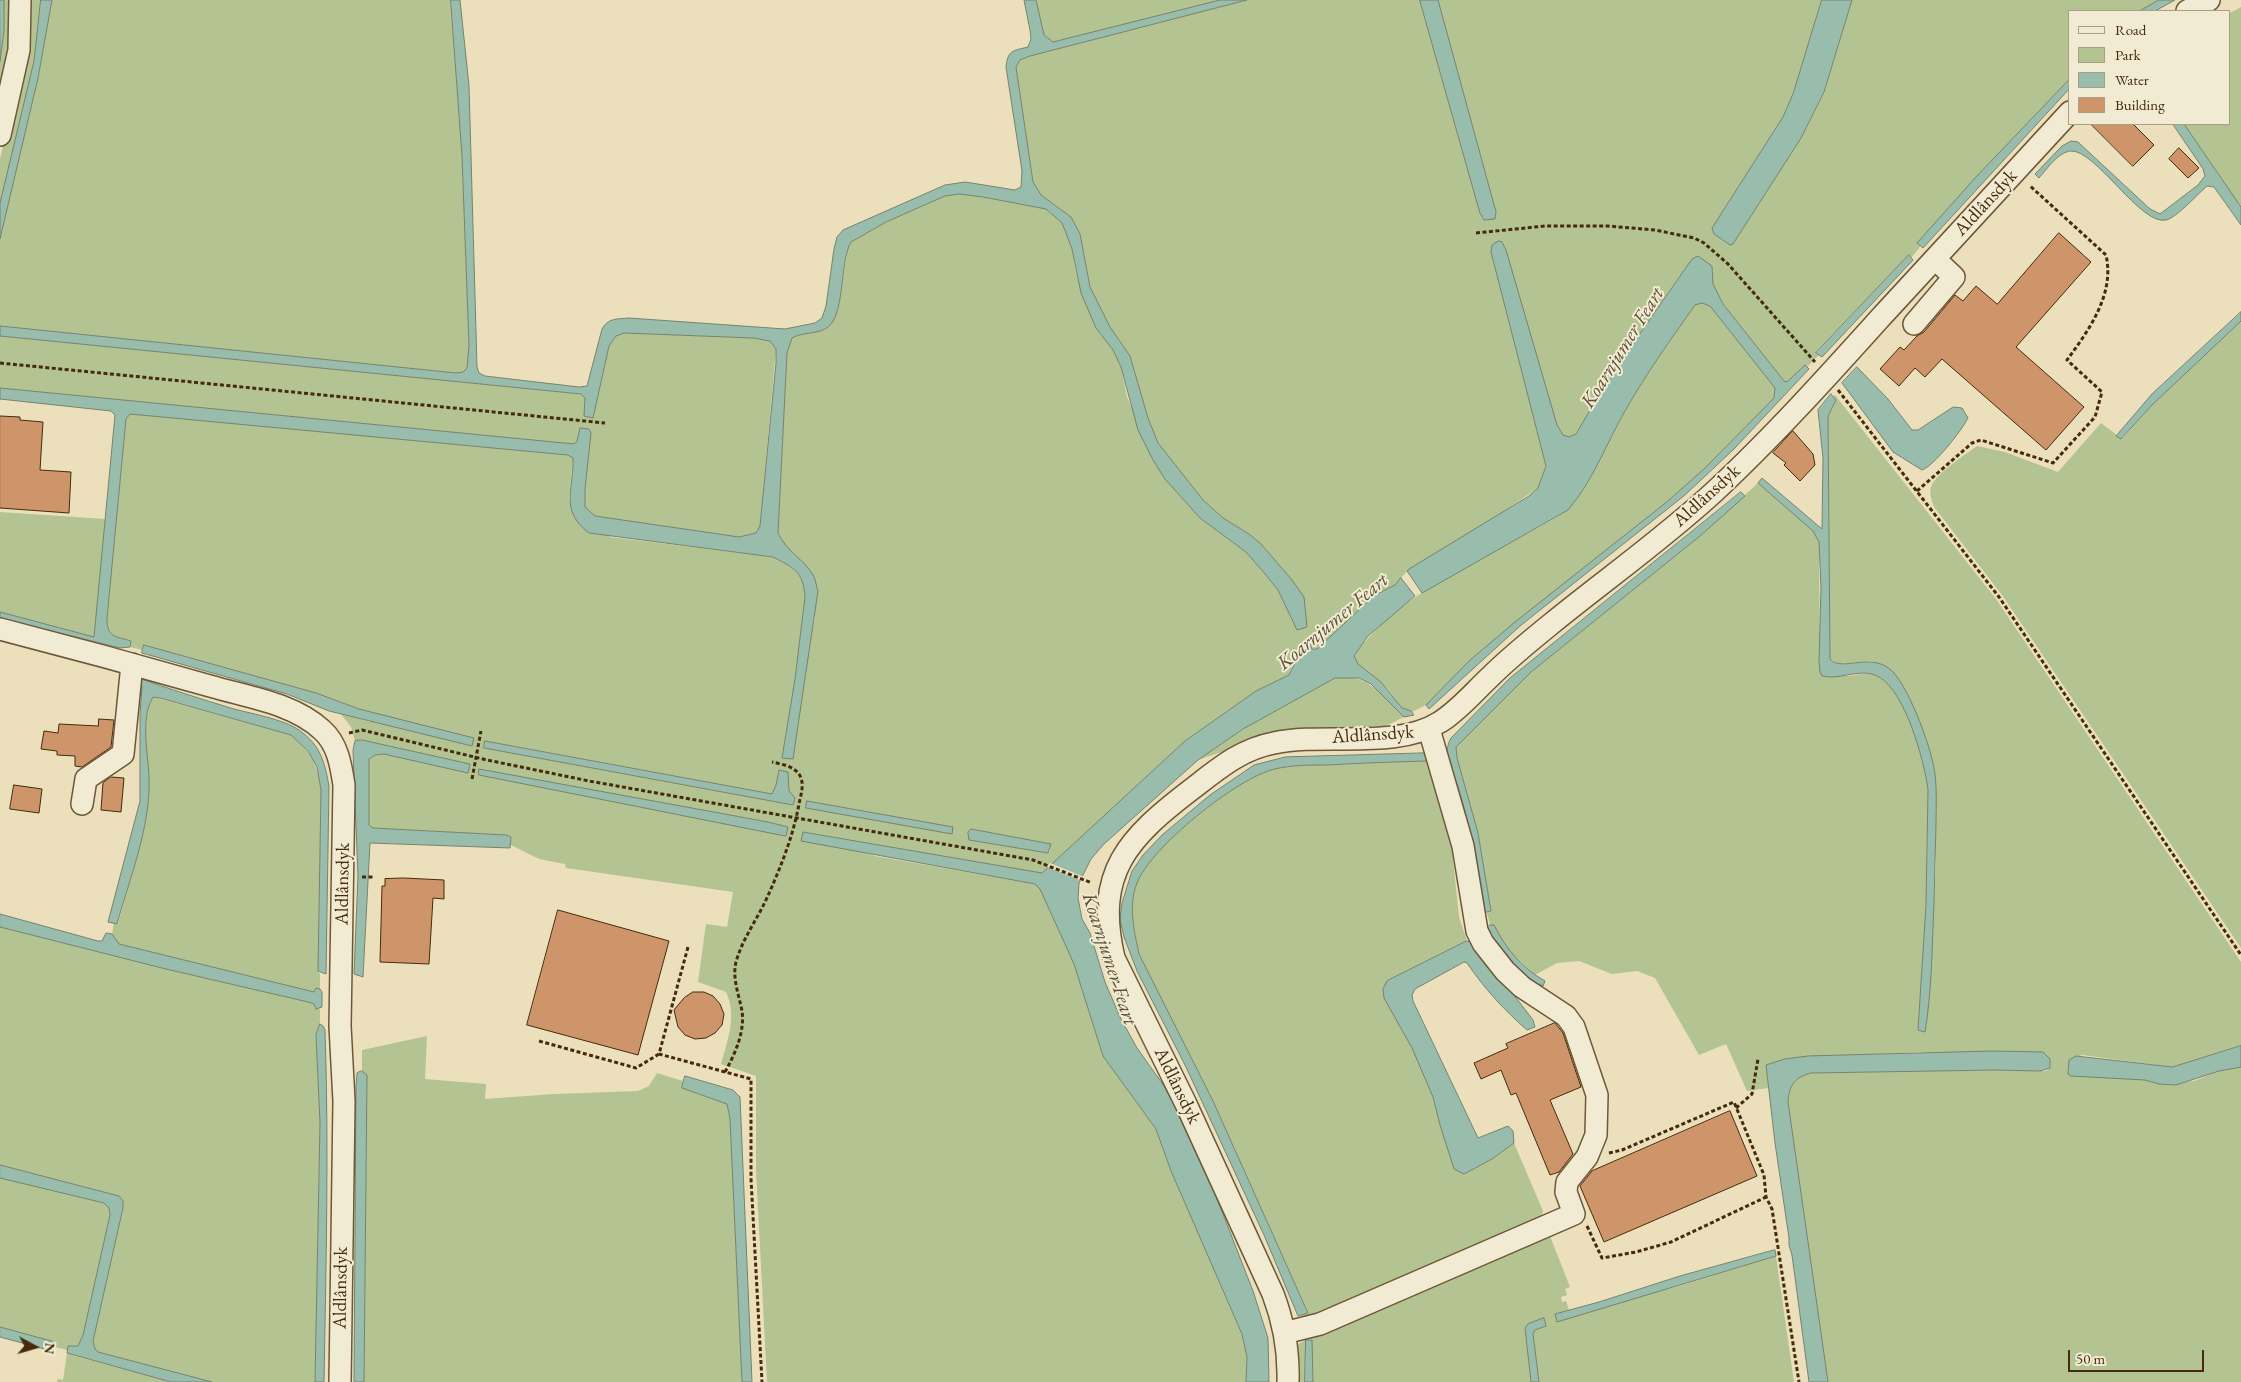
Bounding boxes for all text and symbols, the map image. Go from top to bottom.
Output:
legend [2068,10,2231,125]
text: Road [2115,20,2146,39]
text: Park [2115,45,2141,64]
text: Water [2115,70,2149,89]
text: Building [2115,95,2165,114]
street label: Aldlânsdyk [1950,165,2022,241]
water label: Koarnjumer Feart [1576,283,1670,413]
street label: Aldlânsdyk [1669,460,1745,532]
water label: Koarnjumer Feart [1273,569,1393,675]
street label: Aldlânsdyk [1331,721,1415,749]
street label: Aldlânsdyk [331,843,355,925]
water label: Koarnjumer Feart [1076,890,1142,1028]
street label: Aldlânsdyk [1149,1044,1205,1128]
street label: Aldlânsdyk [329,1247,353,1329]
north arrow [10,1322,60,1372]
scale bar [2071,1340,2207,1372]
text: N [40,1342,59,1355]
text: 50 m [2076,1349,2105,1368]

